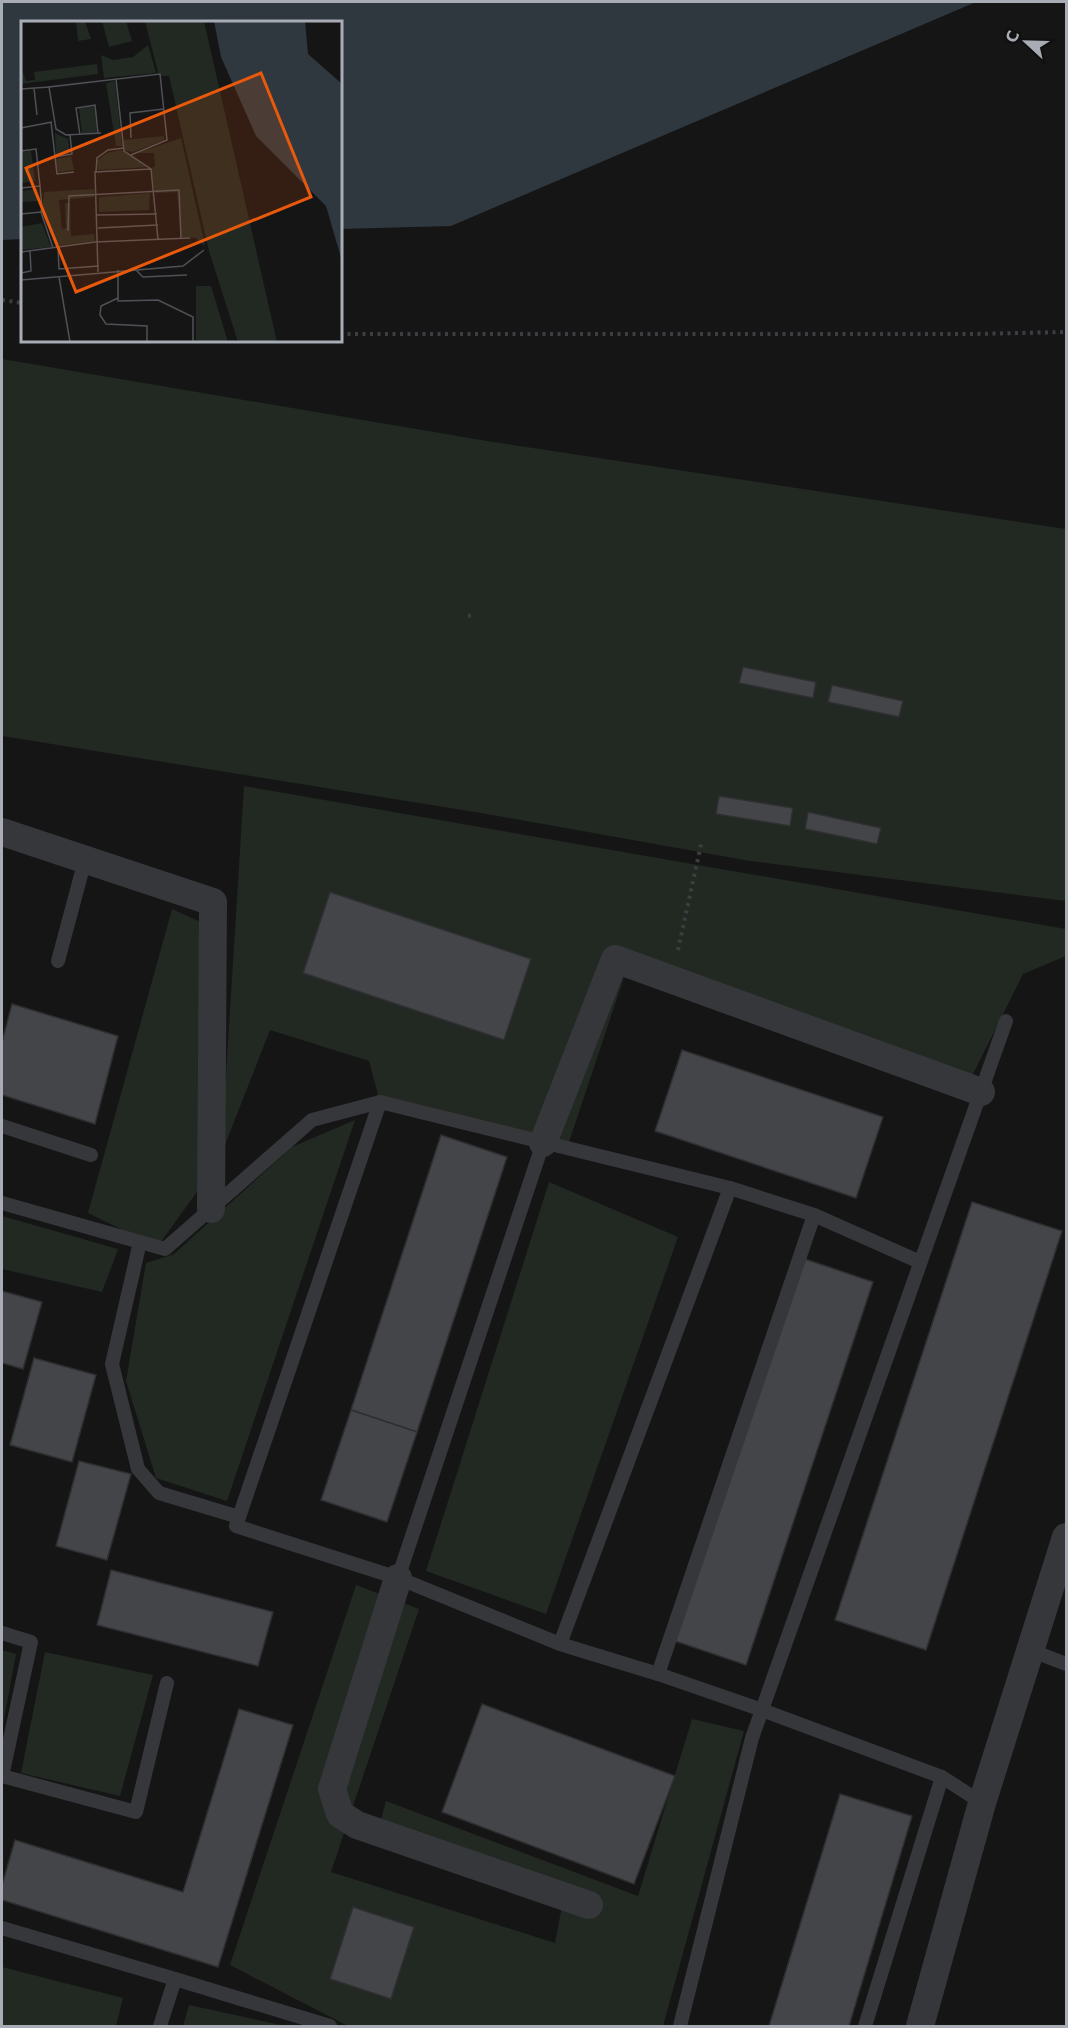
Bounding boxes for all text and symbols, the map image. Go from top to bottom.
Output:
north arrow [996,12,1056,72]
inset map [21,21,342,342]
text: С [1001,28,1023,45]

